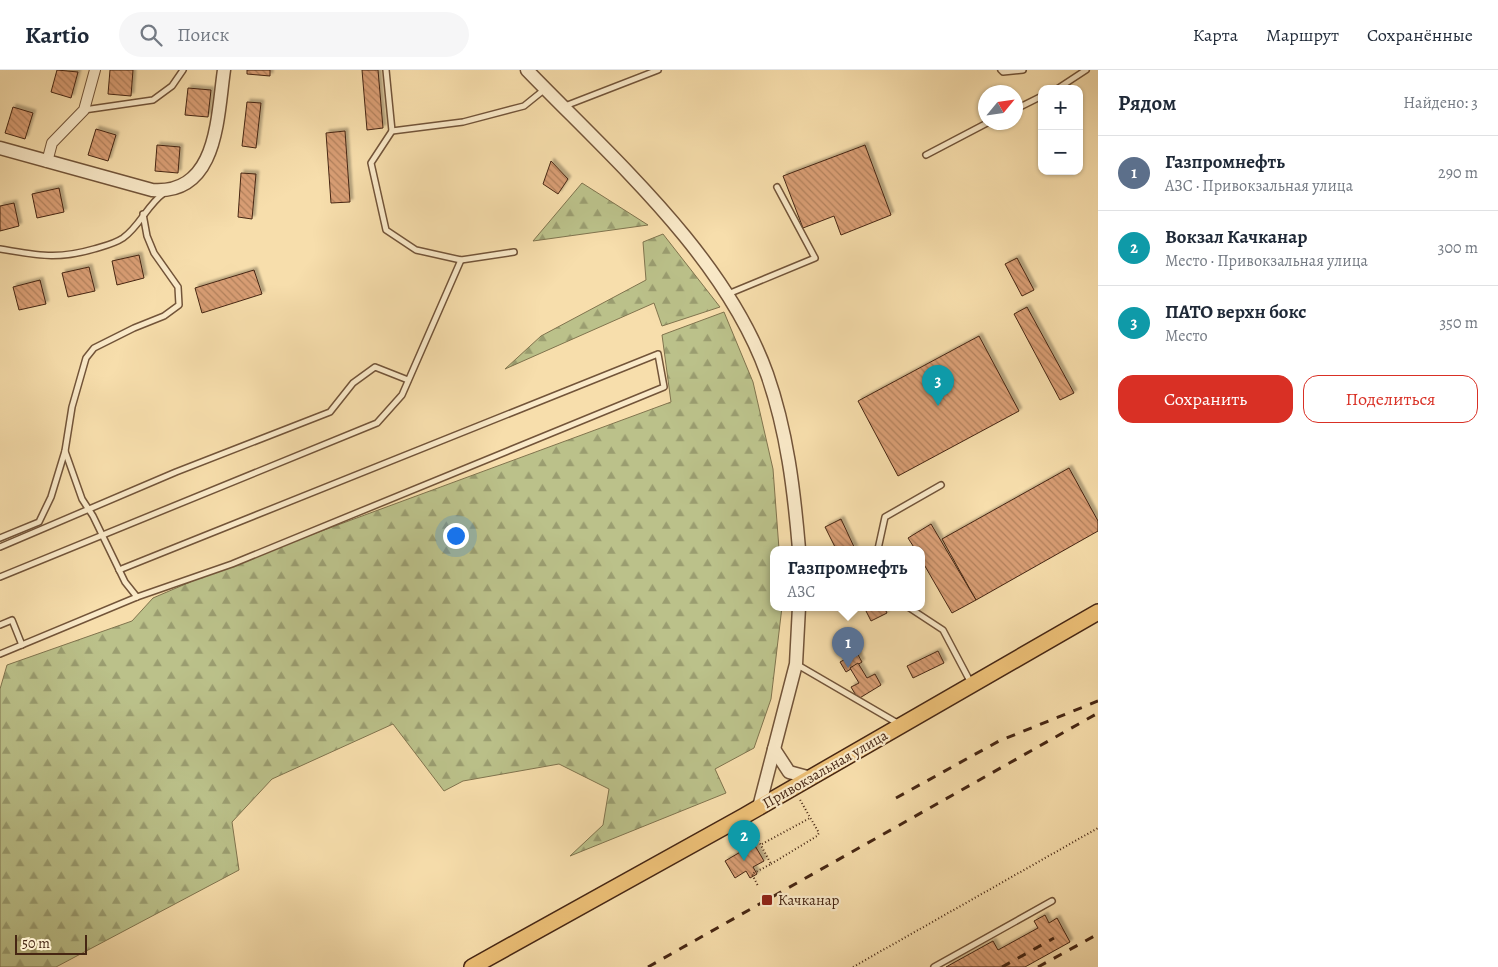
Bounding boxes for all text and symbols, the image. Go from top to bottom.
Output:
search box [119,12,469,57]
text: Kartio [25,19,89,51]
icon: search [137,21,165,49]
text: Поиск [177,22,229,48]
text: Карта [1193,23,1238,47]
text: Маршрут [1266,23,1339,47]
text: Сохранённые [1367,23,1473,47]
north arrow [978,85,1023,130]
map controls [1038,85,1083,175]
button: + [1038,85,1083,130]
text: Рядом [1118,89,1176,117]
text: Найдено: 3 [1403,92,1478,114]
button: − [1038,130,1083,175]
text: Газпромнефть [1165,149,1285,175]
text: 1 [1131,162,1137,184]
text: 290 m [1438,162,1478,184]
text: АЗС · Привокзальная улица [1165,175,1353,197]
text: Вокзал Качканар [1165,224,1307,250]
text: 2 [1130,237,1138,259]
text: 300 m [1438,237,1478,259]
text: Место · Привокзальная улица [1165,250,1368,272]
text: ПАТО верхн бокс [1165,299,1307,325]
text: 3 [1131,312,1137,334]
text: 350 m [1439,312,1478,334]
text: Место [1165,325,1208,347]
pin: 3 [922,365,954,406]
button: Сохранить [1118,375,1293,423]
button: Поделиться [1303,375,1478,423]
your location [443,523,469,549]
popup [770,546,925,611]
text: Газпромнефть [788,555,907,581]
text: АЗС [788,581,815,603]
pin: 1 [832,627,864,668]
street label: Привокзальная улица [759,725,891,813]
pin: 2 [728,820,760,861]
place label: Качканар [778,890,840,910]
marker: Качканар [760,893,774,907]
scale bar [15,932,88,955]
text: 50 m [22,934,50,953]

